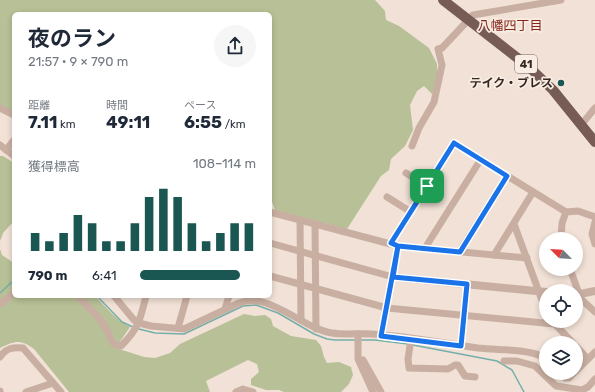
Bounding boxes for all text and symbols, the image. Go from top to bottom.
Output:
district label: 八幡四丁目 [477,18,543,33]
text: 夜のラン [28,25,116,52]
button: share [214,25,256,67]
text: 21:57 · 9 × 790 m [28,54,128,69]
road number: 41 [515,55,537,73]
place label: テイク・ブレス [469,76,553,90]
marker: テイク・ブレス [556,78,566,88]
text: 距離 [28,99,50,112]
text: 時間 [106,99,128,112]
text: ペース [184,99,216,112]
text: 7.11 [28,112,57,132]
text: 49:11 [106,112,150,132]
text: 6:55 [184,112,222,132]
text: km [57,118,76,131]
text: /km [222,118,245,131]
text: 108–114 m [193,156,256,171]
text: 獲得標高 [28,159,80,174]
pin [410,169,444,203]
icon: arrive [416,175,438,197]
north arrow [539,232,583,276]
map controls [539,232,583,380]
text: 790 m [28,268,67,283]
text: 6:41 [92,268,117,283]
button: locate [539,284,583,328]
button: layers [539,336,583,380]

